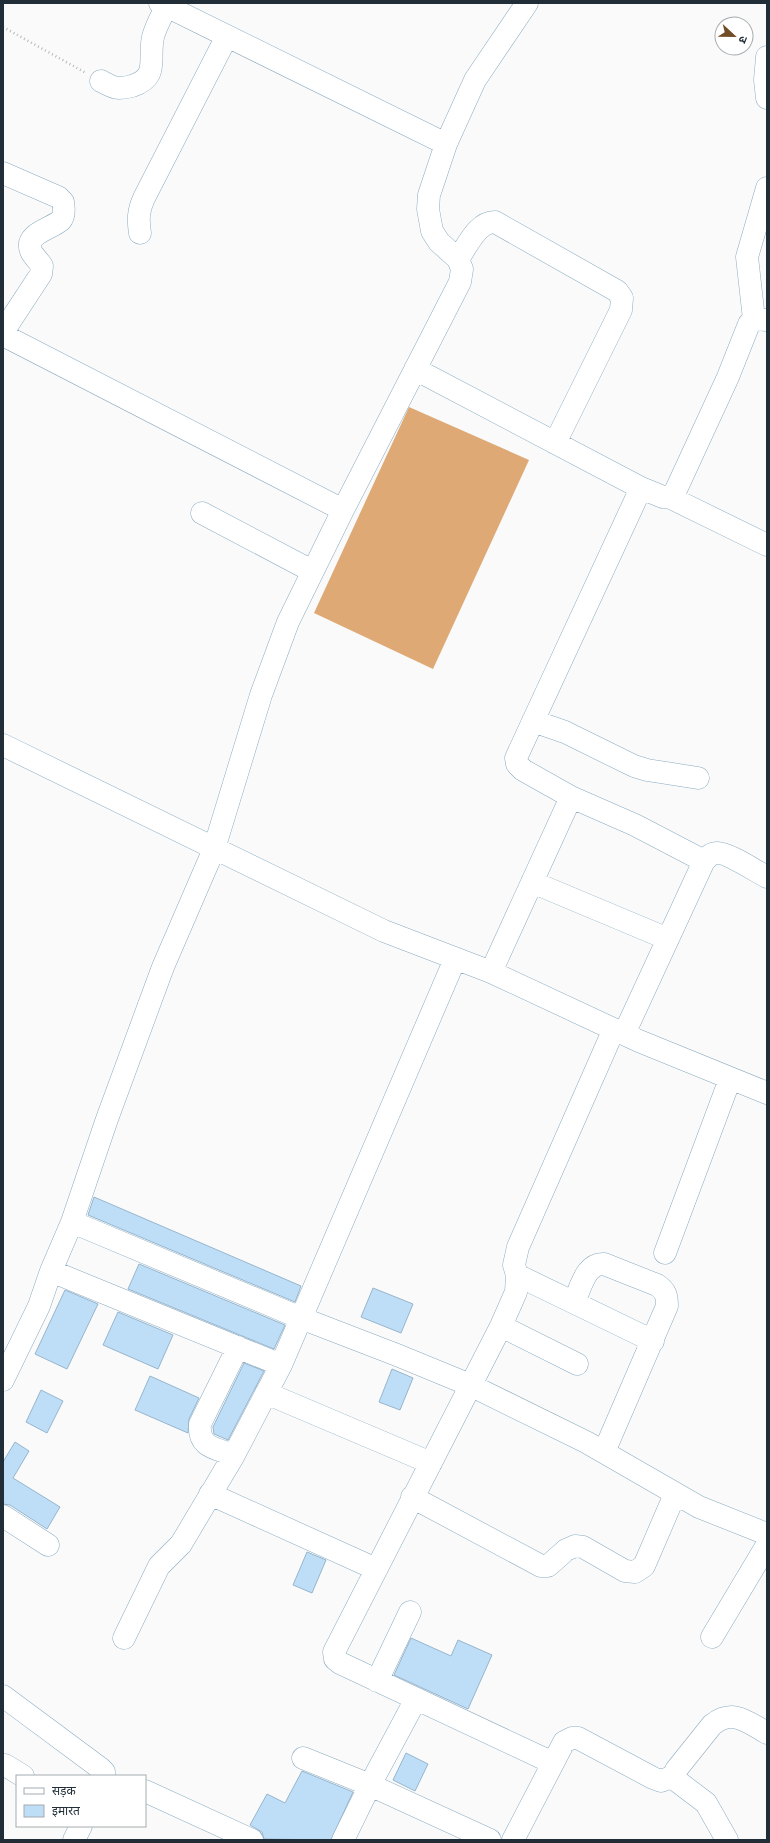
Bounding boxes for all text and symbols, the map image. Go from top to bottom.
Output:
north arrow [714,16,754,56]
text: उ [735,34,750,45]
legend [16,1775,146,1827]
text: सड़क [52,1784,77,1798]
text: इमारत [52,1804,81,1818]

